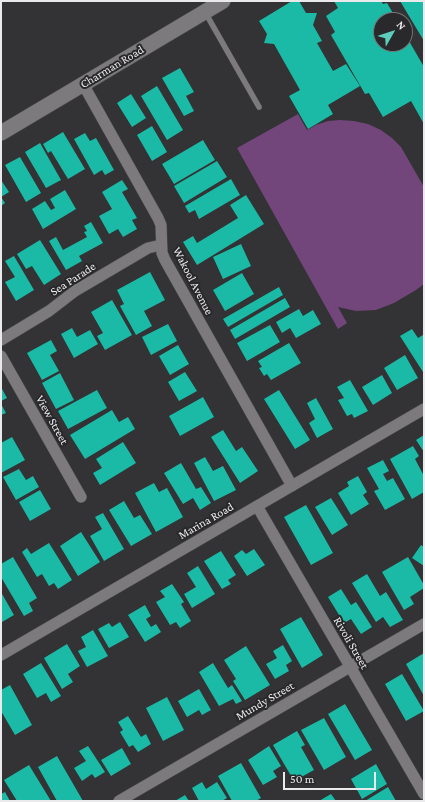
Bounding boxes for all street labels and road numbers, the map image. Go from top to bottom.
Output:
street label: Charman Road [78,42,146,92]
street label: Wakool Avenue [170,245,216,317]
street label: Sea Parade [48,259,98,299]
street label: View Street [33,393,71,447]
street label: Marina Road [176,499,236,543]
street label: Rivoli Street [330,614,372,672]
street label: Mundy Street [233,679,297,723]

